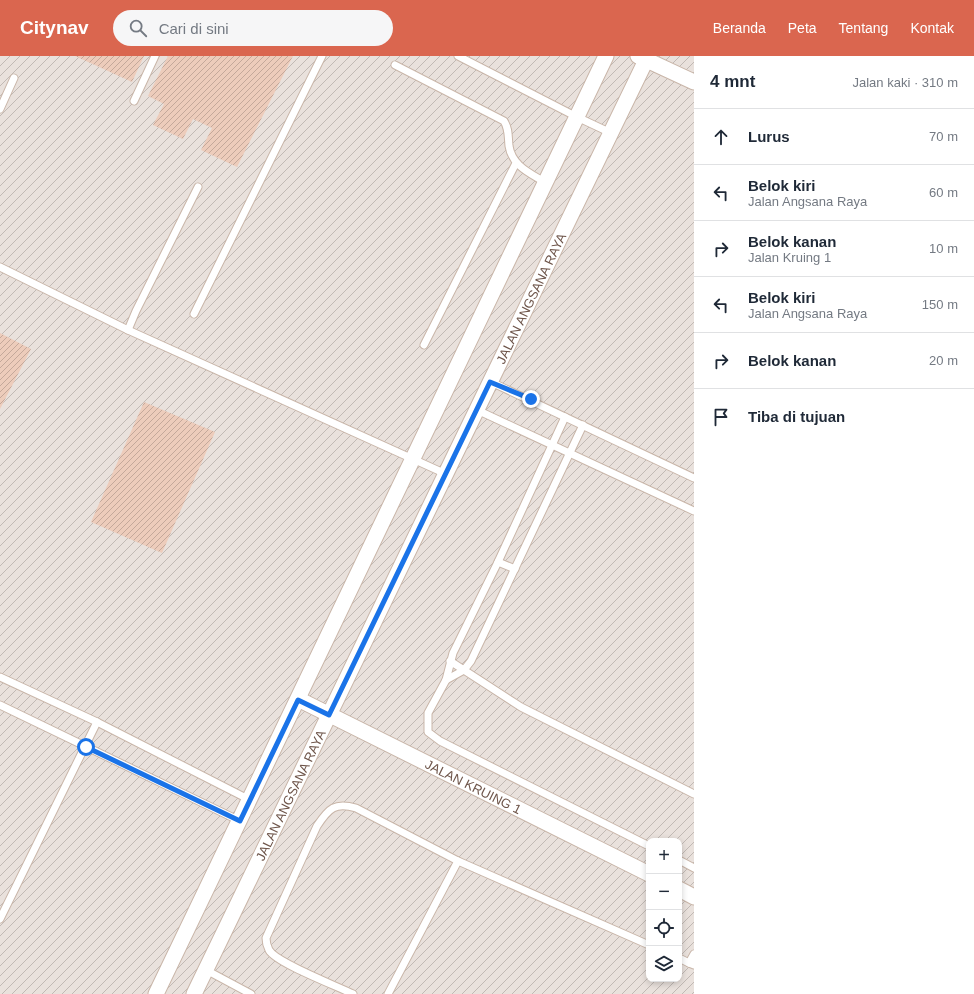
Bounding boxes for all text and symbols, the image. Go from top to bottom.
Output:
search box [113,10,393,46]
text: Citynav [20,17,89,38]
icon: search [127,17,149,39]
text: Cari di sini [159,20,229,37]
text: Beranda [713,20,766,36]
text: Peta [788,20,817,36]
text: Tentang [839,20,888,36]
text: Kontak [910,20,954,36]
text: 4 mnt [710,72,755,91]
text: Jalan kaki · 310 m [853,75,958,90]
icon: ahead [710,126,732,148]
text: Lurus [748,128,790,145]
text: 70 m [929,129,958,144]
text: Belok kiri [748,177,816,194]
icon: left [710,182,732,204]
text: 60 m [929,185,958,200]
text: Jalan Angsana Raya [748,194,867,209]
street label: JALAN ANGSANA RAYA [493,230,569,366]
text: Belok kanan [748,233,836,250]
icon: right [710,238,732,260]
text: 10 m [929,241,958,256]
text: Jalan Kruing 1 [748,250,831,265]
text: Belok kiri [748,289,816,306]
icon: left [710,294,732,316]
text: 150 m [922,297,958,312]
text: Jalan Angsana Raya [748,306,867,321]
icon: right [710,350,732,372]
text: Belok kanan [748,352,836,369]
text: 20 m [929,353,958,368]
route end [522,390,540,408]
icon: arrive [710,406,732,428]
text: Tiba di tujuan [748,408,845,425]
street label: JALAN ANGSANA RAYA [253,727,329,863]
route start [77,738,95,756]
street label: JALAN KRUING 1 [423,757,524,817]
map controls [646,838,682,982]
button: + [646,838,682,874]
button: − [646,874,682,910]
button: locate [646,910,682,946]
button: layers [646,946,682,982]

